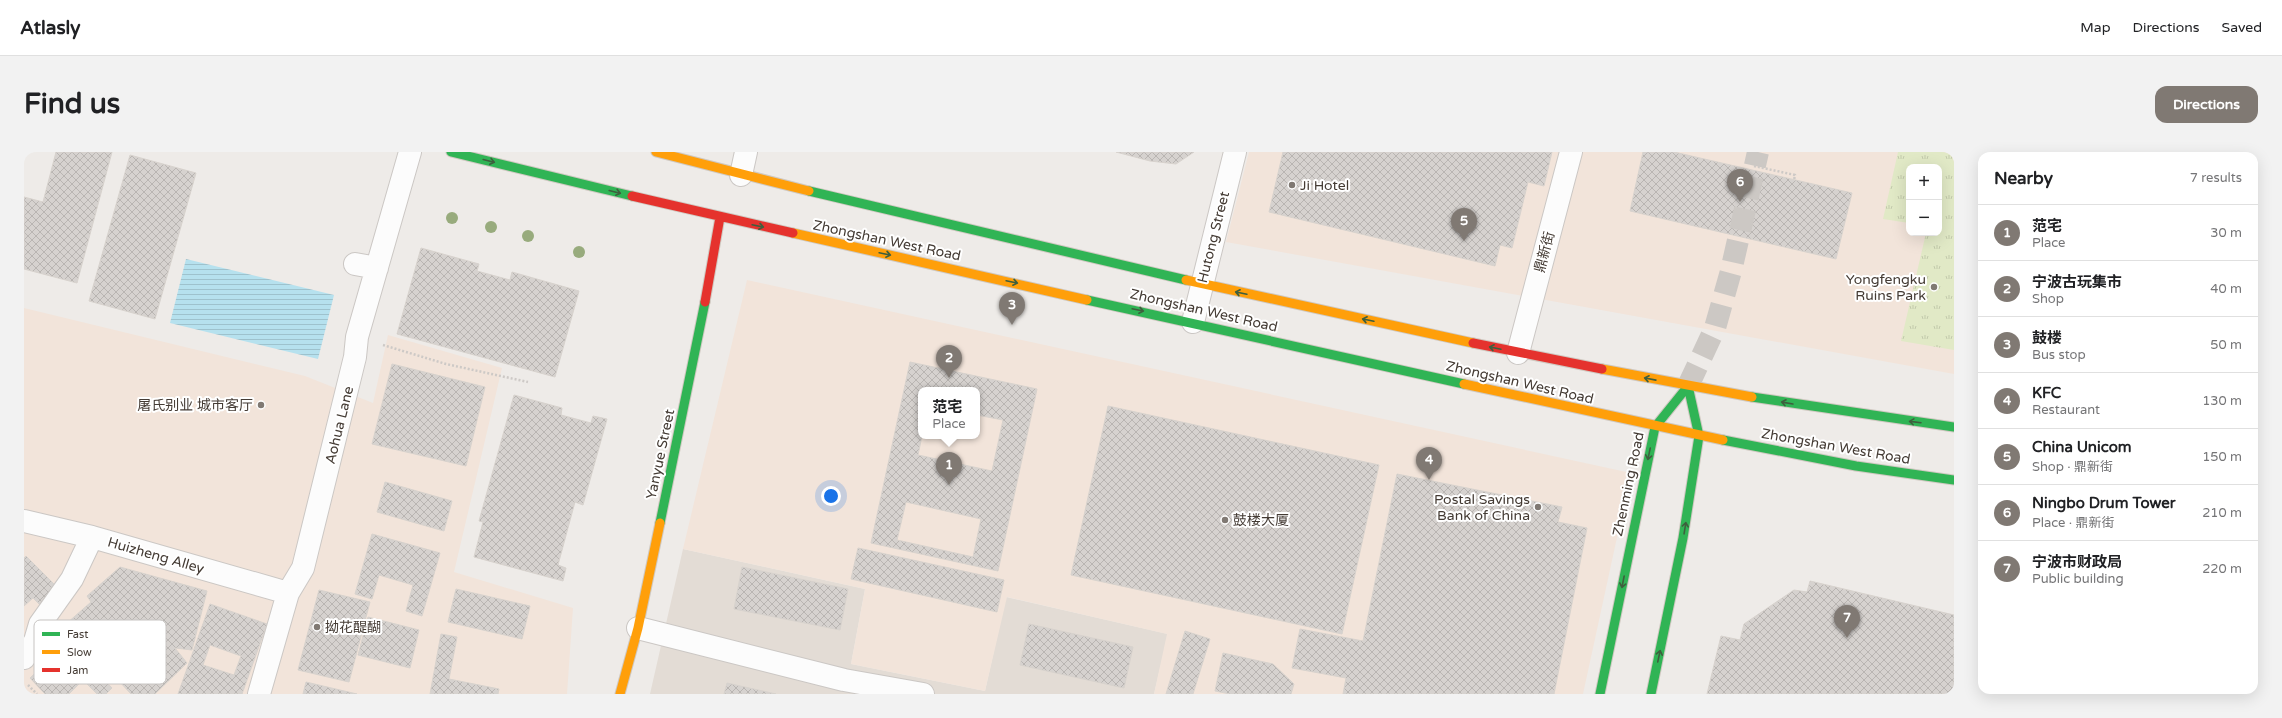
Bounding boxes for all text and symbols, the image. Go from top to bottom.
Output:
text: Atlasly [20,17,80,39]
text: Map [2080,19,2111,36]
text: Directions [2133,19,2200,36]
text: Saved [2222,19,2262,36]
button: Directions [2155,86,2258,123]
text: Find us [24,87,120,121]
one-way arrow [482,158,495,166]
map controls [1906,164,1942,236]
button: + [1906,164,1942,200]
text: Nearby [1994,168,2053,189]
pin: 6 [1727,169,1753,202]
text: 7 results [2190,170,2242,186]
place label: Ji Hotel [1300,177,1349,194]
marker: Ji Hotel [1287,180,1297,190]
one-way arrow [608,189,621,196]
street label: Hutong Street [1194,189,1233,285]
button: − [1906,200,1942,236]
pin: 5 [1451,208,1477,241]
street label: Zhongshan West Road [811,216,962,264]
text: 范宅 [2032,217,2062,235]
one-way arrow [751,222,764,230]
text: 1 [2003,225,2011,241]
text: 30 m [2210,225,2242,241]
street label: 鼎新街 [1531,230,1558,275]
text: Place [2032,235,2065,251]
one-way arrow [878,250,891,258]
place label: Yongfengku Ruins Park [1846,271,1926,304]
text: 宁波古玩集市 [2032,273,2122,291]
one-way arrow [1005,279,1018,287]
text: 2 [2003,281,2011,297]
text: 40 m [2210,281,2242,297]
marker: Yongfengku Ruins Park [1929,282,1939,292]
street label: Zhongshan West Road [1128,285,1279,336]
one-way arrow [1235,288,1248,296]
text: Shop [2032,291,2064,307]
pin: 3 [999,292,1025,325]
one-way arrow [1132,307,1145,315]
one-way arrow [1362,316,1375,324]
text: 鼓楼 [2032,329,2062,347]
text: 3 [2003,337,2011,353]
text: 50 m [2210,337,2242,353]
one-way arrow [1489,343,1502,351]
pin: 2 [936,345,962,378]
text: Bus stop [2032,347,2086,363]
street label: Zhongshan West Road [1444,357,1595,408]
one-way arrow [1644,374,1657,382]
street label: Aohua Lane [322,384,357,466]
text: KFC [2032,384,2061,402]
popup [918,387,980,439]
text: 4 [2003,393,2011,409]
text: 130 m [2202,393,2242,409]
place label: 屠氏别业 城市客厅 [137,397,253,414]
text: 范宅 [932,398,962,416]
one-way arrow [1781,399,1794,407]
marker: 屠氏别业 城市客厅 [256,400,266,410]
text: Restaurant [2032,402,2100,418]
street label: Yanyue Street [643,407,678,501]
text: Place [932,416,966,432]
one-way arrow [1909,419,1922,426]
street label: Zhongshan West Road [1760,425,1912,468]
street label: Zhenming Road [1609,430,1648,538]
text: China Unicom [2032,438,2132,456]
pin: 4 [1416,447,1442,480]
one-way arrow [1644,447,1652,460]
text: 5 [2003,449,2011,465]
text: 150 m [2202,449,2242,465]
pin: 1 [936,452,962,485]
text: Shop · 鼎新街 [2032,459,2113,475]
your location [821,486,841,506]
place label: Postal Savings Bank of China [1434,491,1530,524]
text: Ningbo Drum Tower [2032,494,2176,512]
marker: Postal Savings Bank of China [1533,502,1543,512]
text: 6 [2003,505,2011,521]
text: 210 m [2202,505,2242,521]
place label: 鼓楼大厦 [1233,512,1289,529]
marker: 鼓楼大厦 [1220,515,1230,525]
text: Place · 鼎新街 [2032,515,2115,531]
one-way arrow [1681,522,1689,535]
street label: Huizheng Alley [106,534,207,577]
text: 宁波市财政局 [2032,553,2122,571]
text: 7 [2003,561,2011,577]
text: 220 m [2202,561,2242,577]
text: Public building [2032,571,2124,587]
one-way arrow [1618,575,1626,588]
pin: 7 [1834,605,1860,638]
place label: 拗花醍醐 [325,619,381,636]
legend [34,620,166,684]
marker: 拗花醍醐 [312,622,322,632]
text: Fast [67,628,88,641]
text: Slow [67,646,92,659]
one-way arrow [1655,650,1663,663]
text: Jam [67,664,88,677]

